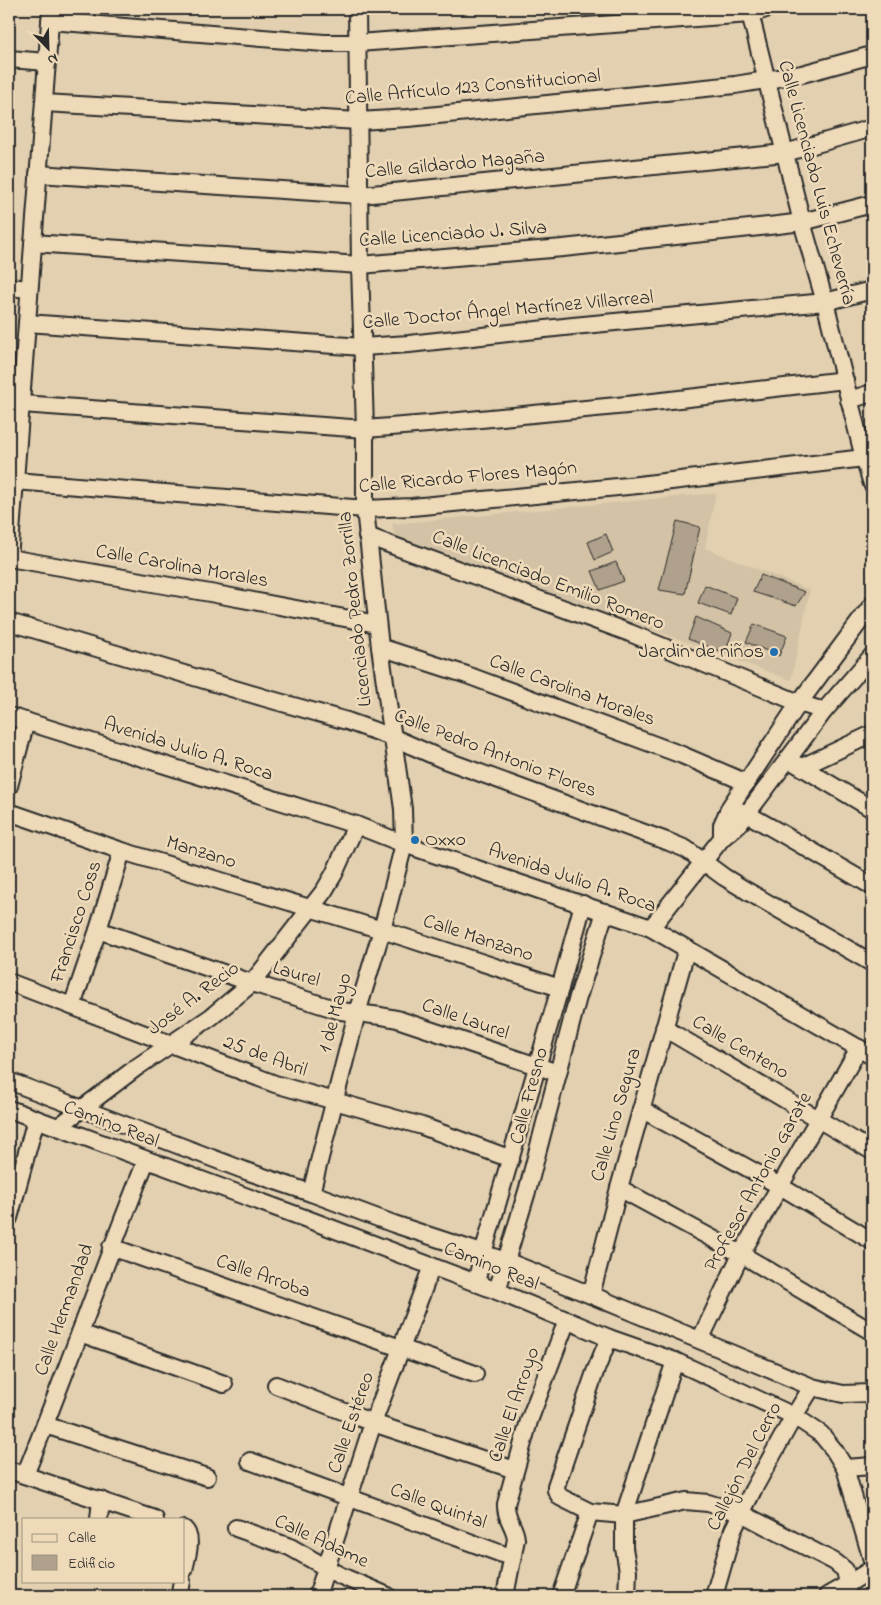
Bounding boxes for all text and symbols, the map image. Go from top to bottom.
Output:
north arrow [22,22,72,72]
text: N [44,47,61,70]
street label: Calle Licenciado Luis Echeverría [769,57,863,309]
street label: Calle Artículo 123 Constitucional [344,62,602,114]
street label: Calle Gildardo Magaña [364,143,546,188]
street label: Calle Licenciado J. Silva [358,214,548,256]
street label: Calle Doctor Ángel Martínez Villarreal [361,284,655,339]
street label: Calle Ricardo Flores Magón [358,454,579,503]
street label: Licenciado Pedro Zorrilla [331,510,381,708]
street label: Calle Licenciado Emilio Romero [427,523,669,639]
street label: Calle Carolina Morales [93,538,271,596]
place label: Jardin de niños [638,638,764,667]
marker: Jardin de niños [768,646,780,658]
street label: Calle Carolina Morales [485,647,659,735]
street label: Calle Pedro Antonio Flores [390,702,600,806]
street label: Avenida Julio A. Roca [100,710,276,790]
place label: Oxxo [425,826,466,855]
street label: Manzano [162,829,240,877]
marker: Oxxo [409,834,421,846]
street label: Avenida Julio A. Roca [484,837,660,921]
street label: Francisco Coss [43,857,110,988]
street label: Calle Manzano [419,907,537,971]
street label: Laurel [269,954,323,996]
street label: José A. Recio [142,955,246,1043]
street label: 1 de Mayo [311,970,361,1056]
street label: Calle Laurel [417,992,513,1048]
street label: Calle Centeno [686,1008,794,1088]
street label: 25 de Abril [219,1028,311,1086]
street label: Calle Fresno [503,1044,557,1148]
street label: Calle Lino Segura [584,1045,651,1186]
street label: Profesor Antonio Garate [698,1087,820,1277]
street label: Camino Real [59,1093,163,1157]
street label: Camino Real [439,1235,543,1299]
street label: Calle Hermandad [28,1240,102,1380]
street label: Calle Arroba [212,1247,314,1307]
street label: Calle El Arroyo [482,1343,548,1467]
street label: Calle Estéreo [321,1368,383,1478]
street label: Callejón Del Cerro [700,1397,790,1537]
street label: Calle Quintal [386,1476,490,1538]
street label: Calle Adame [269,1507,373,1577]
legend [22,1518,185,1582]
text: Calle [68,1527,96,1549]
text: Edificio [68,1553,115,1575]

